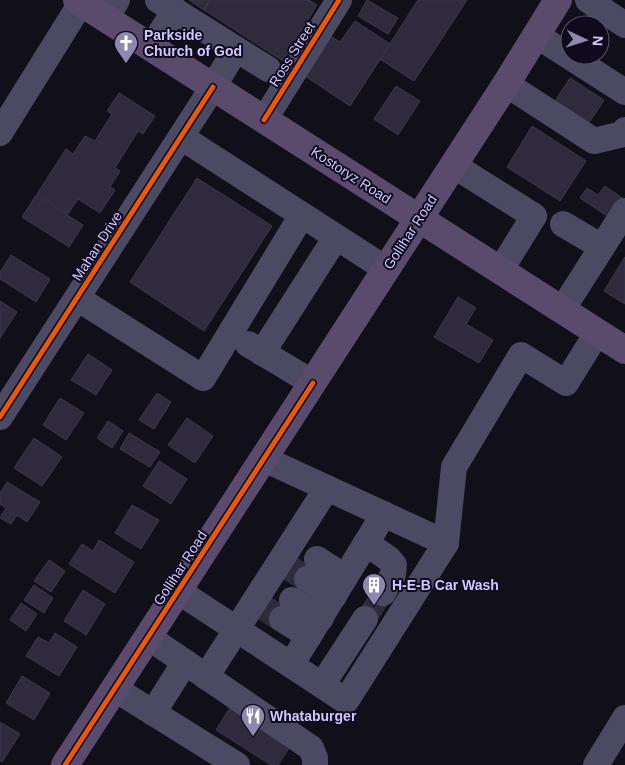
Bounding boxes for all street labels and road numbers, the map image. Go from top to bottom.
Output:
street label: Ross Street [266,19,318,89]
street label: Kostoryz Road [308,143,394,207]
street label: Gollihar Road [380,192,440,272]
street label: Mahan Drive [69,208,125,284]
street label: Gollihar Road [150,528,210,608]

